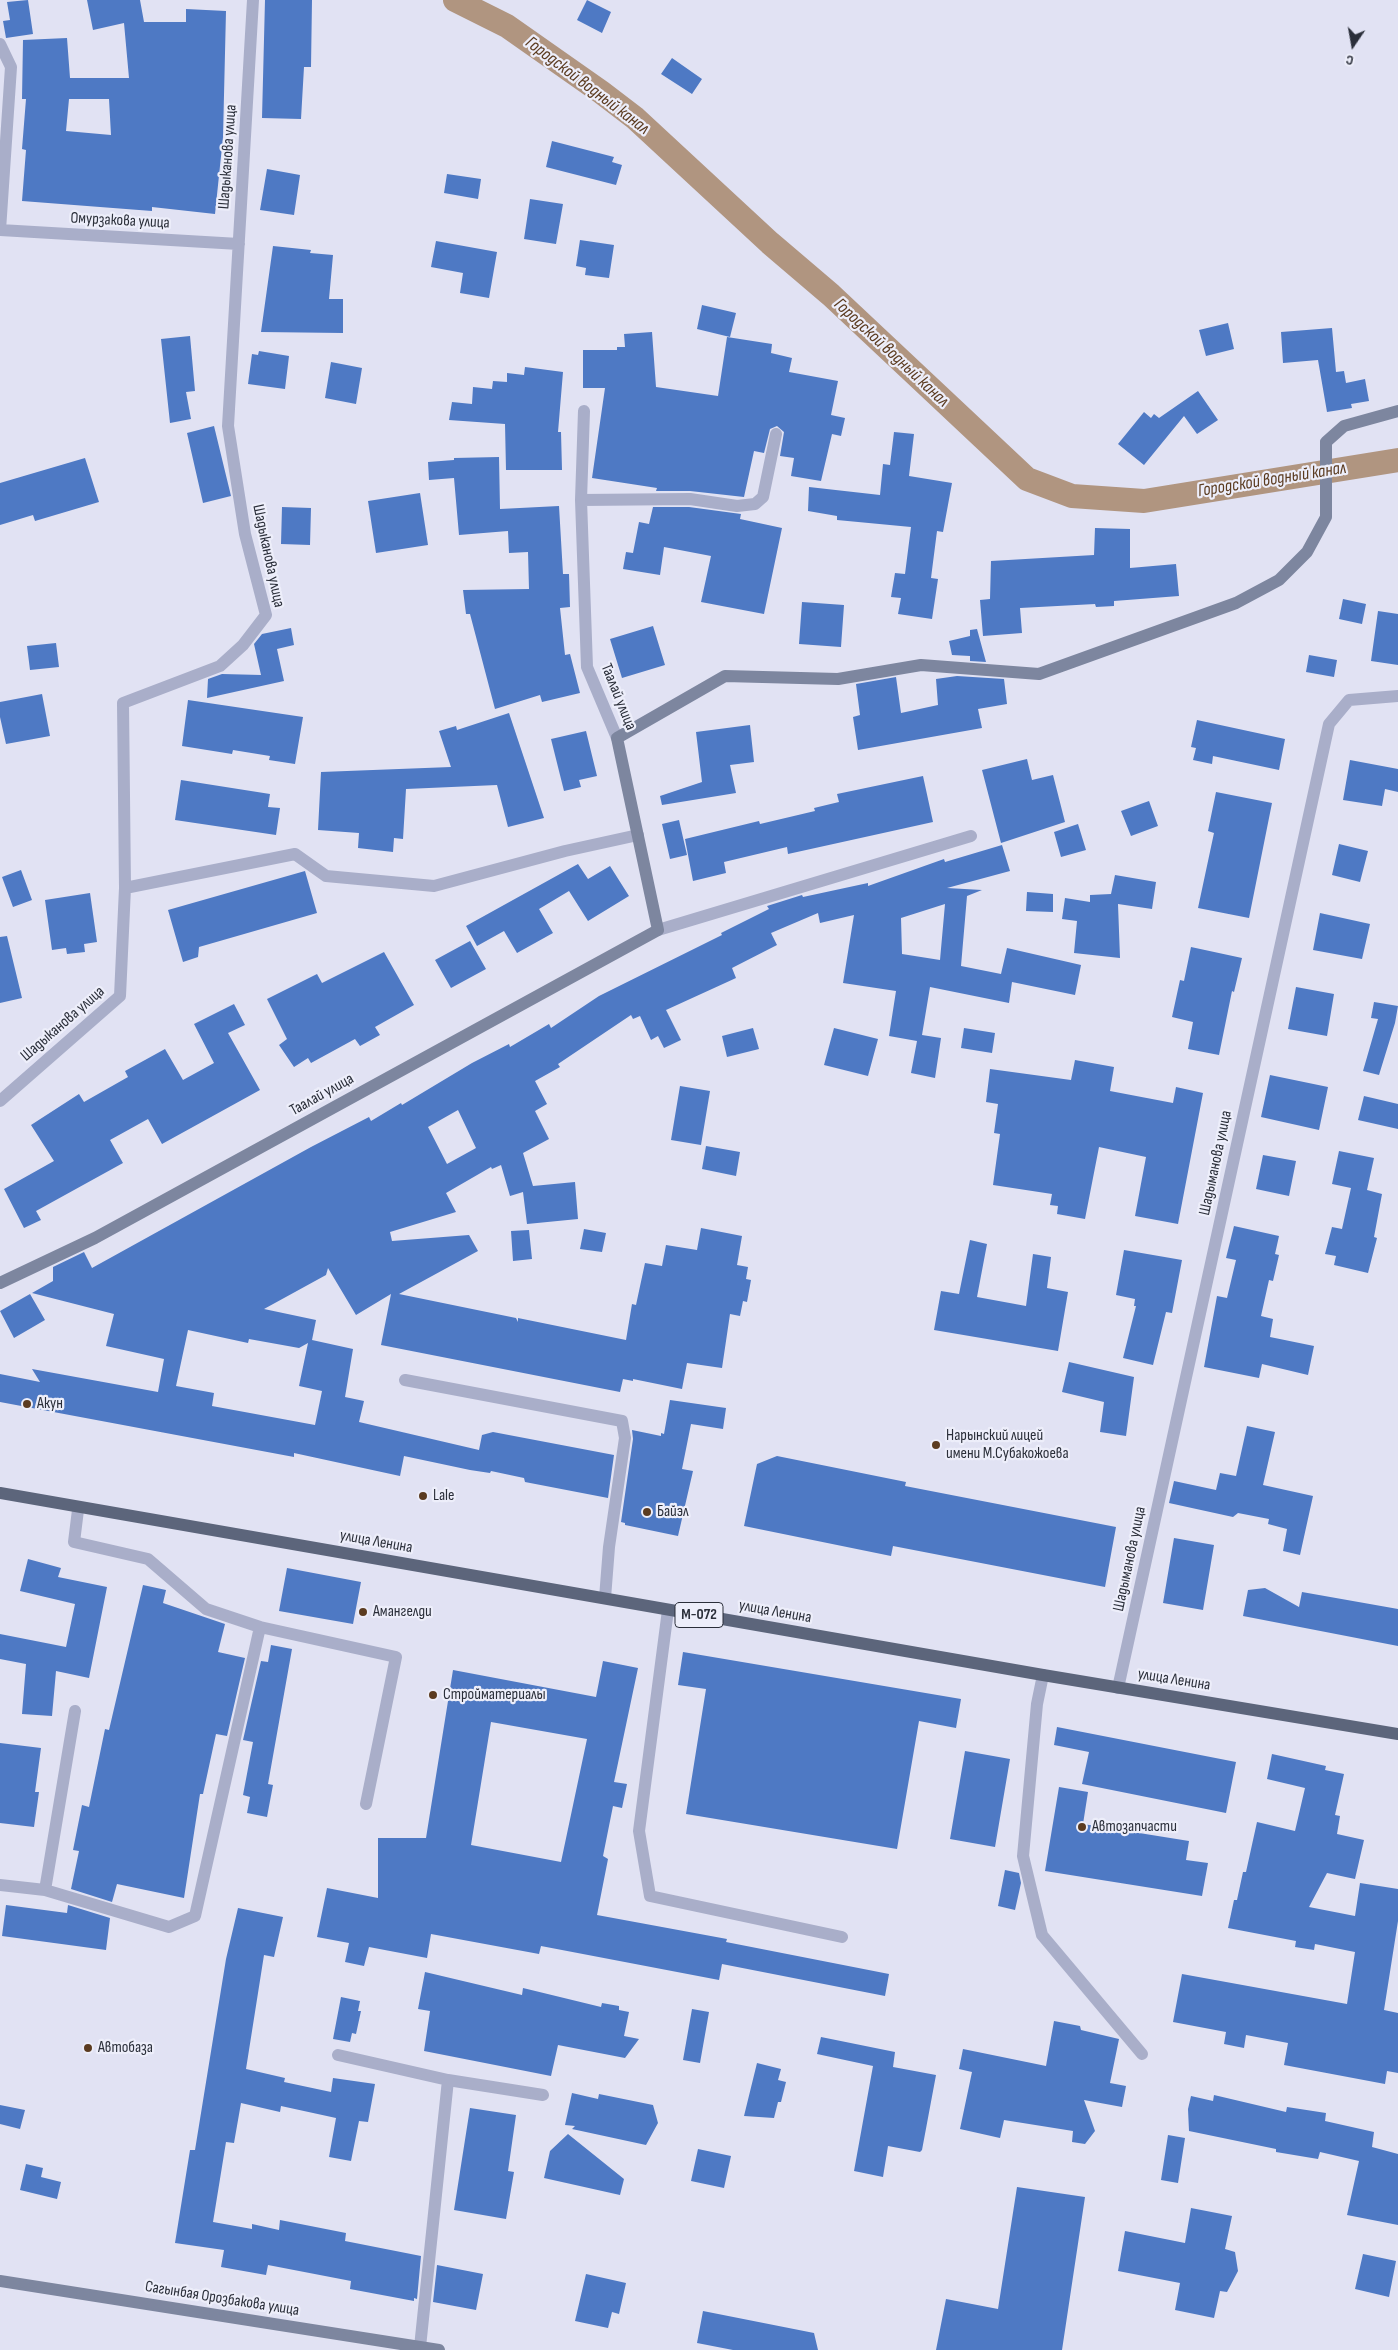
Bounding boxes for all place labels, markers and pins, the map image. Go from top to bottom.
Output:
place label: Акун [37,1394,63,1414]
marker: Акун [21,1398,33,1410]
place label: Нарынский лицей имени М.Субакожоева [946,1426,1069,1464]
marker: Нарынский лицей имени М.Субакожоева [930,1439,942,1451]
place label: Lale [433,1486,454,1506]
marker: Lale [417,1490,429,1502]
place label: Байэл [657,1502,689,1522]
marker: Байэл [641,1506,653,1518]
place label: Амангелди [373,1602,432,1622]
marker: Амангелди [357,1606,369,1618]
place label: Стройматериалы [443,1685,546,1705]
marker: Стройматериалы [427,1689,439,1701]
place label: Автозапчасти [1092,1817,1177,1837]
marker: Автозапчасти [1076,1821,1088,1833]
place label: Автобаза [98,2038,153,2058]
marker: Автобаза [82,2042,94,2054]

